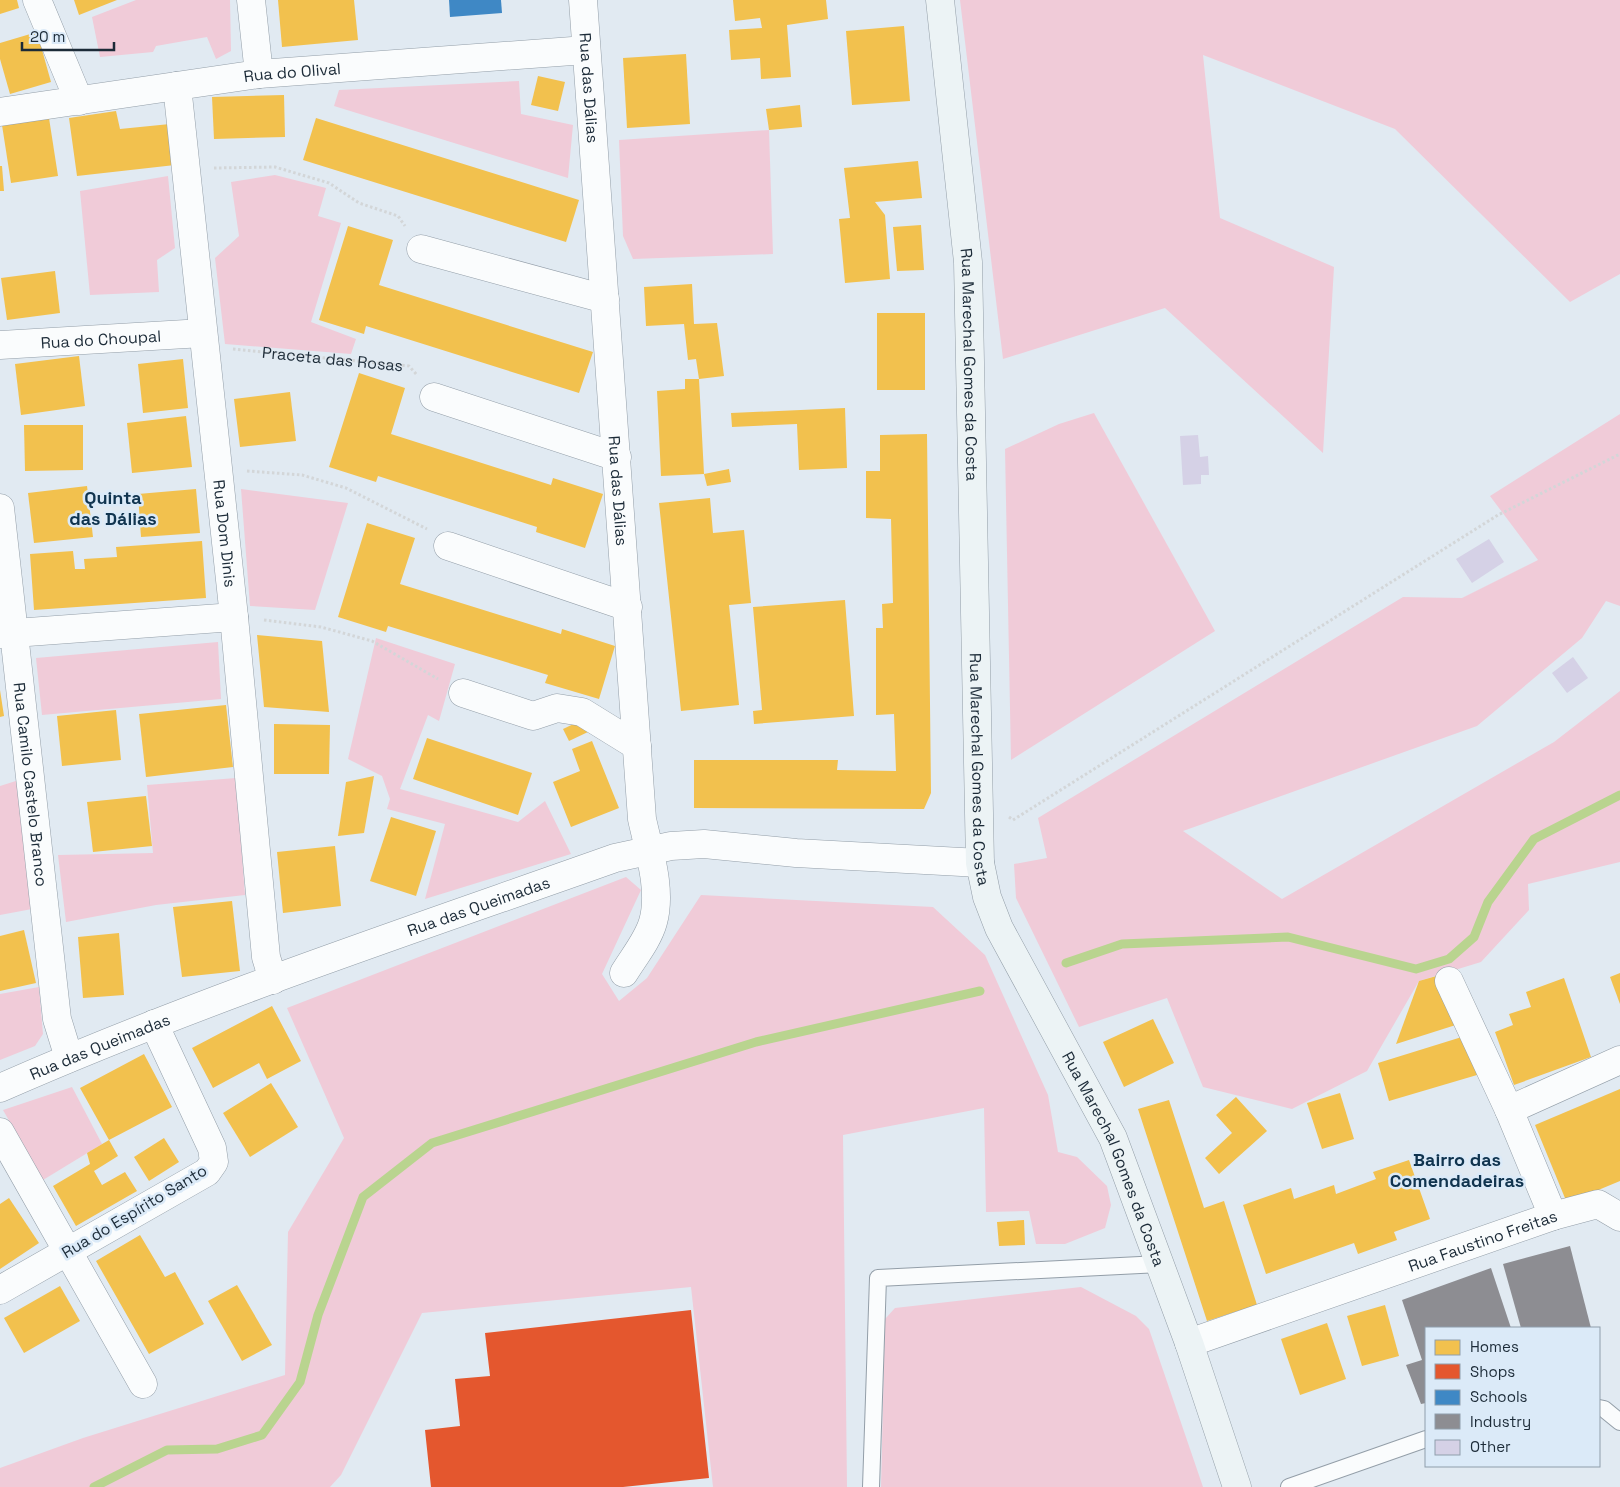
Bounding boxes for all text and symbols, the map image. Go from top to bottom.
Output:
scale bar [22,20,115,52]
text: 20 m [30,27,65,46]
street label: Rua das Dálias [574,32,603,144]
street label: Rua do Olival [242,58,342,87]
street label: Rua Marechal Gomes da Costa [956,247,982,481]
street label: Rua do Choupal [40,325,162,354]
street label: Praceta das Rosas [261,342,404,376]
street label: Rua das Dálias [603,435,632,547]
street label: Rua Dom Dinis [208,479,241,588]
district label: Quinta das Dálias [69,486,157,530]
street label: Rua Marechal Gomes da Costa [965,653,994,888]
street label: Rua Camilo Castelo Branco [9,681,52,888]
street label: Rua das Queimadas [404,872,553,941]
street label: Rua das Queimadas [26,1009,173,1085]
street label: Rua Marechal Gomes da Costa [1057,1048,1170,1269]
district label: Bairro das Comendadeiras [1390,1148,1524,1192]
street label: Rua do Espírito Santo [58,1160,211,1263]
street label: Rua Faustino Freitas [1405,1205,1560,1277]
legend [1425,1327,1600,1467]
text: Homes [1470,1337,1519,1356]
text: Shops [1470,1362,1515,1381]
text: Schools [1470,1387,1528,1406]
text: Industry [1470,1412,1531,1431]
text: Other [1470,1437,1511,1456]

